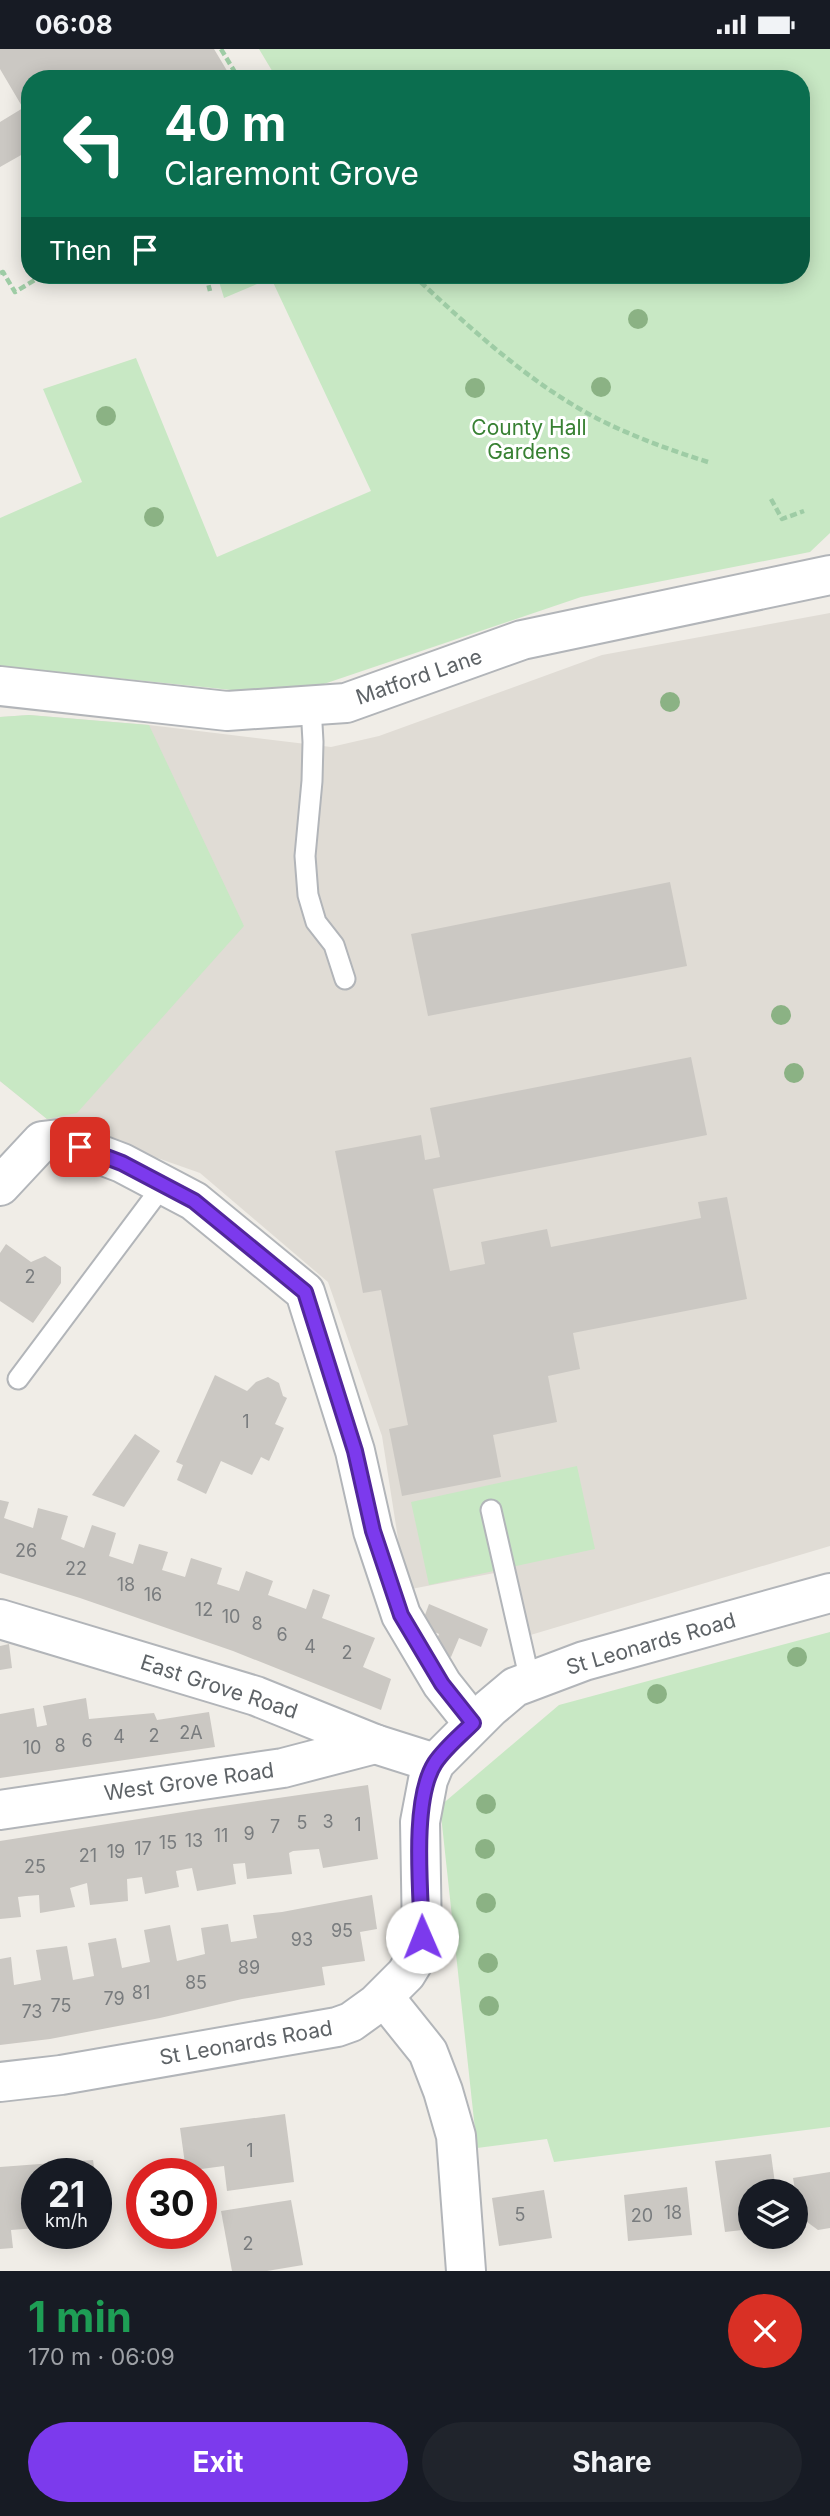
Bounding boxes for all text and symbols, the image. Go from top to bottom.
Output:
text: 06:08 [35,9,113,40]
text: 40 m [164,94,287,153]
icon: left [49,98,140,189]
text: Claremont Grove [164,154,419,193]
icon: arrive [126,231,164,269]
text: Then [49,235,112,266]
park label: County Hall Gardens [471,415,587,464]
street label: Matford Lane [353,643,485,710]
pin [50,1117,110,1177]
icon: arrive [61,1128,99,1166]
house number: 2 [25,1266,35,1287]
house number: 1 [242,1411,250,1432]
house number: 26 [15,1540,37,1561]
house number: 22 [65,1558,87,1579]
house number: 18 [117,1574,135,1595]
house number: 16 [144,1584,162,1605]
house number: 12 [195,1599,213,1620]
house number: 10 [222,1606,240,1627]
street label: St Leonards Road [563,1607,739,1680]
house number: 8 [251,1613,263,1634]
house number: 6 [276,1624,288,1645]
house number: 4 [304,1636,316,1657]
house number: 2 [342,1642,352,1663]
street label: East Grove Road [137,1649,301,1724]
house number: 2A [179,1722,203,1743]
house number: 2 [149,1725,159,1746]
house number: 4 [113,1726,125,1747]
house number: 6 [81,1730,93,1751]
house number: 8 [54,1735,66,1756]
house number: 10 [23,1737,41,1758]
street label: West Grove Road [102,1757,276,1806]
house number: 3 [322,1811,334,1832]
house number: 5 [297,1812,307,1833]
house number: 1 [354,1814,362,1835]
house number: 7 [270,1816,280,1837]
house number: 9 [243,1823,255,1844]
house number: 11 [214,1825,228,1846]
house number: 13 [185,1830,203,1851]
house number: 15 [159,1832,177,1853]
house number: 17 [134,1838,152,1859]
house number: 19 [107,1841,125,1862]
house number: 21 [79,1845,97,1866]
house number: 25 [24,1856,46,1877]
position arrow [385,1900,459,1974]
house number: 95 [331,1920,353,1941]
house number: 93 [291,1929,313,1950]
house number: 89 [238,1957,260,1978]
house number: 85 [185,1972,207,1993]
house number: 81 [132,1982,150,2003]
house number: 79 [103,1988,125,2009]
house number: 75 [51,1995,71,2016]
house number: 73 [21,2001,43,2022]
street label: St Leonards Road [157,2015,334,2070]
house number: 1 [246,2140,254,2161]
speed limit sign: 30 [126,2158,217,2249]
text: 21 [48,2173,85,2215]
map controls [738,2179,808,2249]
button: layers [738,2179,808,2249]
house number: 18 [664,2202,682,2223]
house number: 5 [515,2204,525,2225]
house number: 20 [631,2205,653,2226]
text: km/h [45,2210,88,2231]
house number: 2 [243,2233,253,2254]
text: 1 min [28,2291,132,2342]
button: close [728,2294,802,2368]
text: 170 m · 06:09 [28,2343,175,2371]
button: Exit [28,2422,408,2502]
button: Share [422,2422,802,2502]

